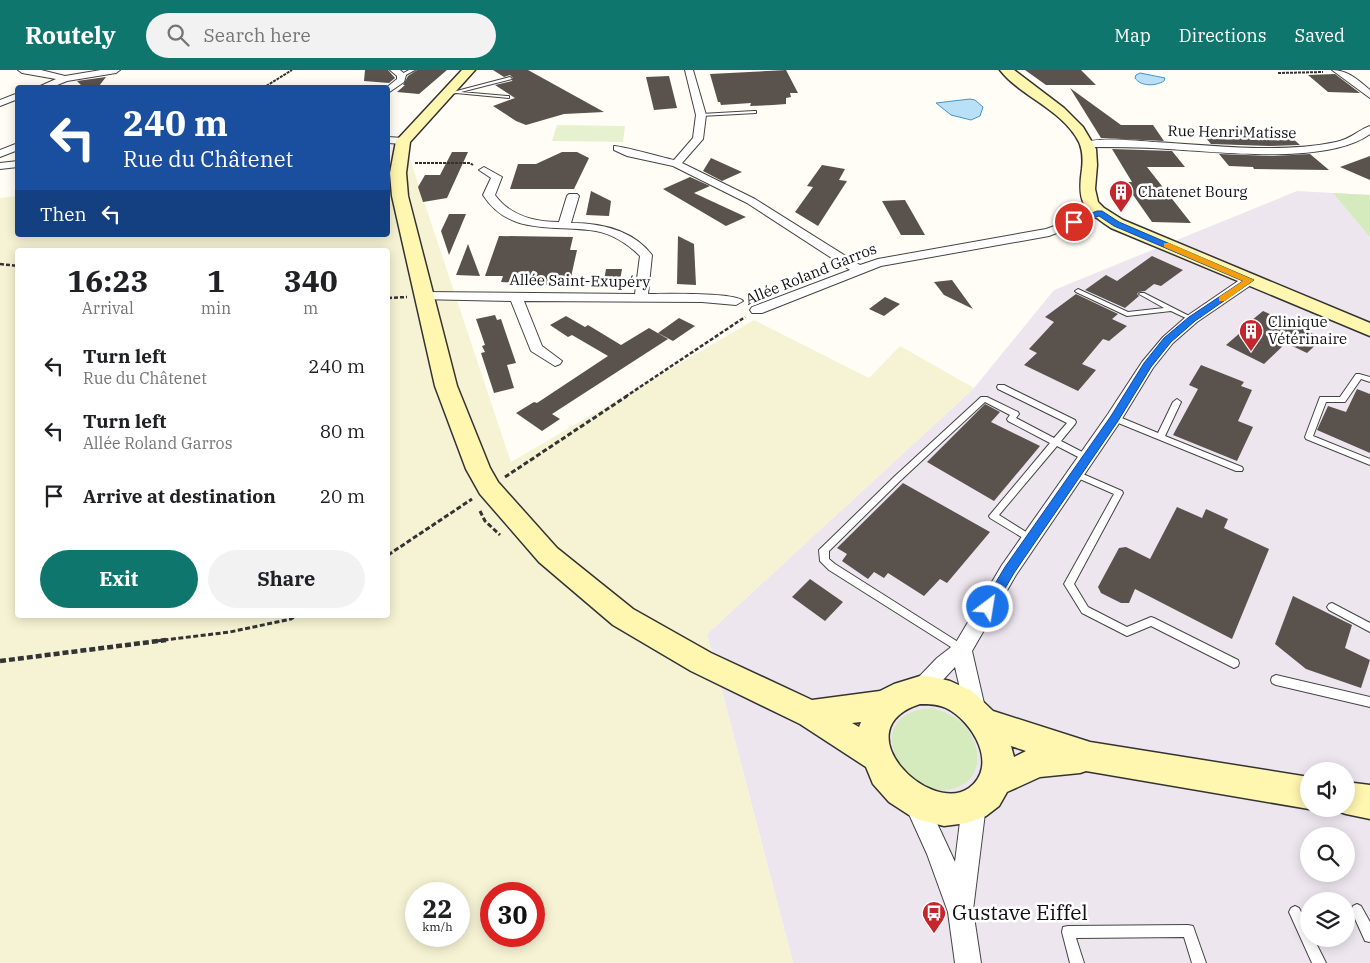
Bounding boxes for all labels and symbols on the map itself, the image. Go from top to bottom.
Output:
street label: Rue Henri Matisse [1167,121,1297,142]
building icon: Chatenet Bourg [1108,179,1134,213]
place label: Chatenet Bourg [1138,182,1247,201]
pin [1053,201,1095,243]
street label: Allée Roland Garros [742,238,879,309]
street label: Allée Saint-Exupéry [509,270,651,291]
place label: Clinique Vétérinaire [1268,312,1347,348]
building icon: Clinique Vétérinaire [1238,318,1264,352]
position arrow [961,580,1013,632]
speed limit sign: 30 [480,882,545,947]
place label: Gustave Eiffel [952,898,1088,926]
bus stop icon: Gustave Eiffel [921,900,947,934]

